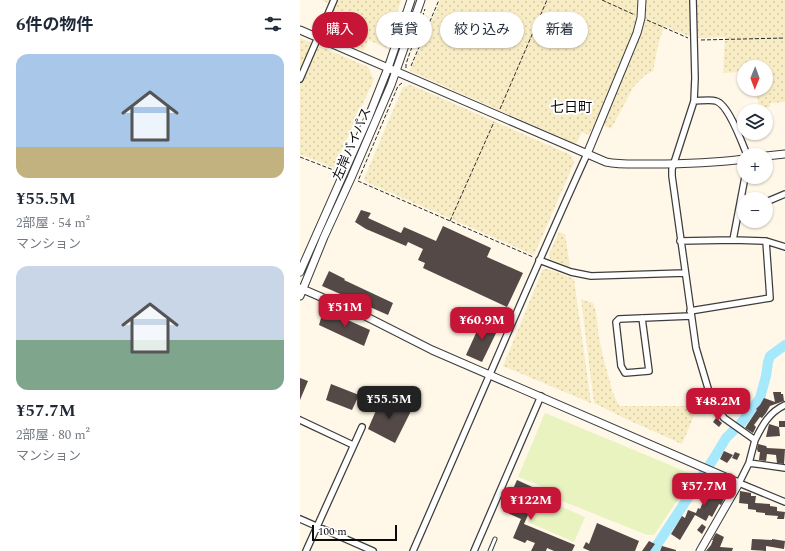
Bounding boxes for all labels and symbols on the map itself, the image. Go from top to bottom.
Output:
north arrow [737,60,773,96]
district label: 七日町 [550,97,592,118]
street label: 左岸バイパス [328,104,376,184]
pin: ¥51M [321,294,369,328]
pin: ¥60.9M [449,307,515,341]
pin: ¥55.5M [356,386,422,420]
pin: ¥48.2M [685,388,751,422]
pin: ¥57.7M [671,473,737,507]
pin: ¥122M [503,487,559,521]
scale bar [312,523,397,542]

